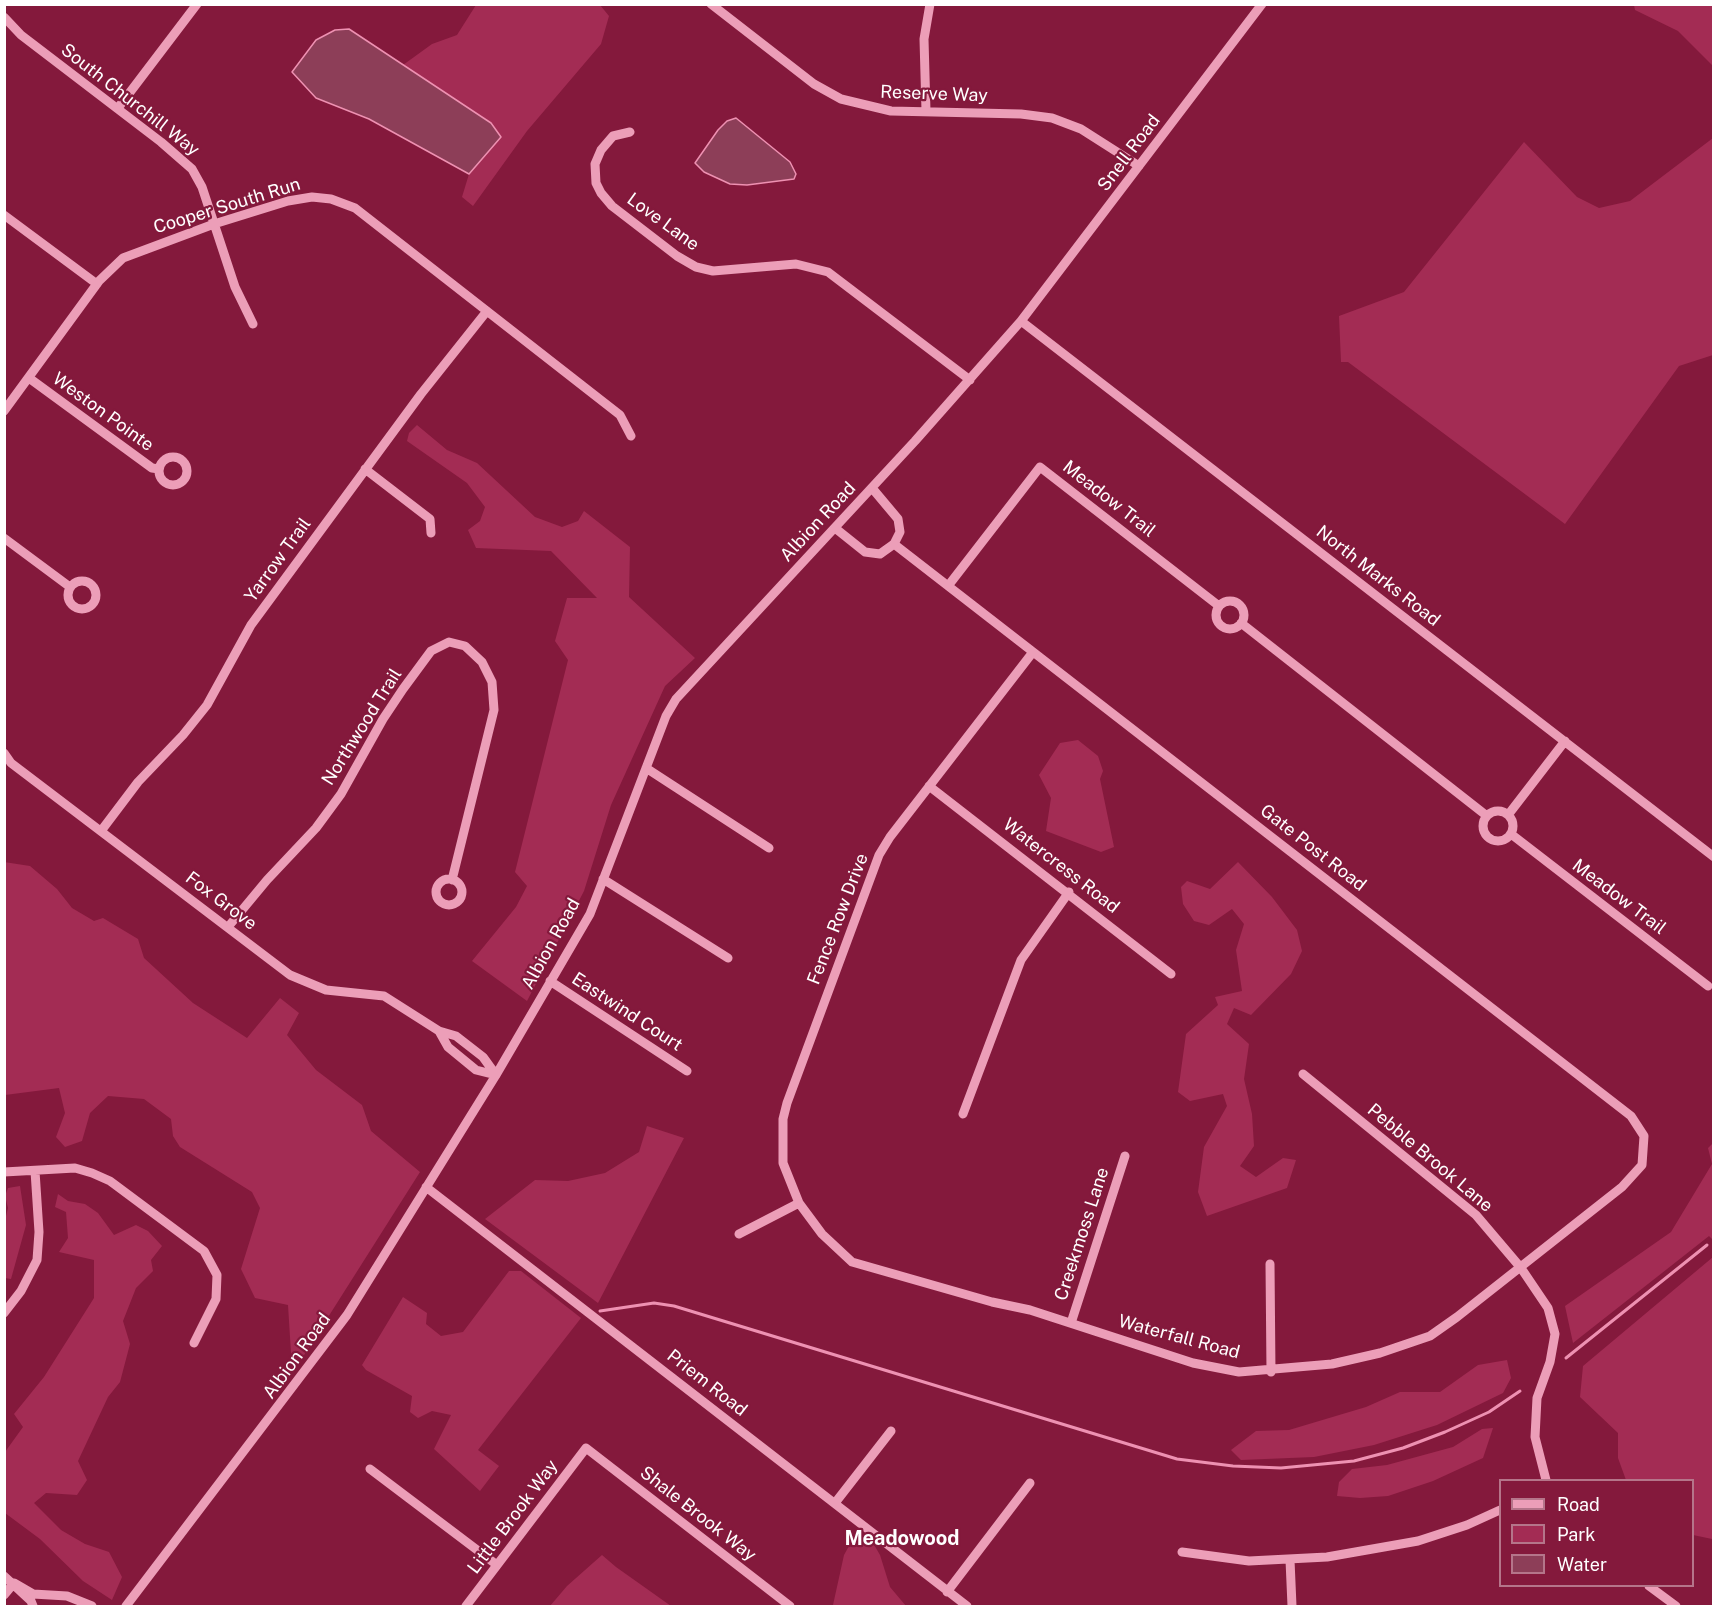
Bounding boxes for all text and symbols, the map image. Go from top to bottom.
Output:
street label: South Churchill Way [56,39,204,161]
street label: Reserve Way [880,81,988,107]
street label: Snell Road [1093,110,1165,196]
street label: Cooper South Run [151,173,303,239]
street label: Love Lane [623,189,703,255]
street label: Weston Pointe [48,368,158,456]
street label: Meadow Trail [1058,456,1160,542]
street label: Albion Road [776,478,860,566]
street label: Yarrow Trail [240,514,316,606]
street label: North Marks Road [1312,521,1444,631]
street label: Northwood Trail [317,665,407,789]
street label: Gate Post Road [1256,800,1370,896]
street label: Watercress Road [999,814,1123,918]
street label: Fence Row Drive [803,850,873,988]
street label: Meadow Trail [1568,855,1670,939]
street label: Fox Grove [181,867,261,935]
street label: Albion Road [517,895,585,993]
street label: Eastwind Court [568,968,686,1056]
street label: Pebble Brook Lane [1363,1099,1497,1217]
street label: Creekmoss Lane [1050,1165,1114,1303]
street label: Albion Road [259,1309,335,1403]
street label: Waterfall Road [1116,1310,1242,1364]
street label: Priem Road [663,1345,751,1421]
street label: Little Brook Way [463,1456,563,1578]
street label: Shale Brook Way [636,1462,760,1566]
legend [1499,1479,1694,1587]
text: Road [1557,1494,1600,1515]
text: Park [1557,1524,1595,1545]
district label: Meadowood [845,1527,959,1551]
text: Water [1557,1554,1607,1575]

